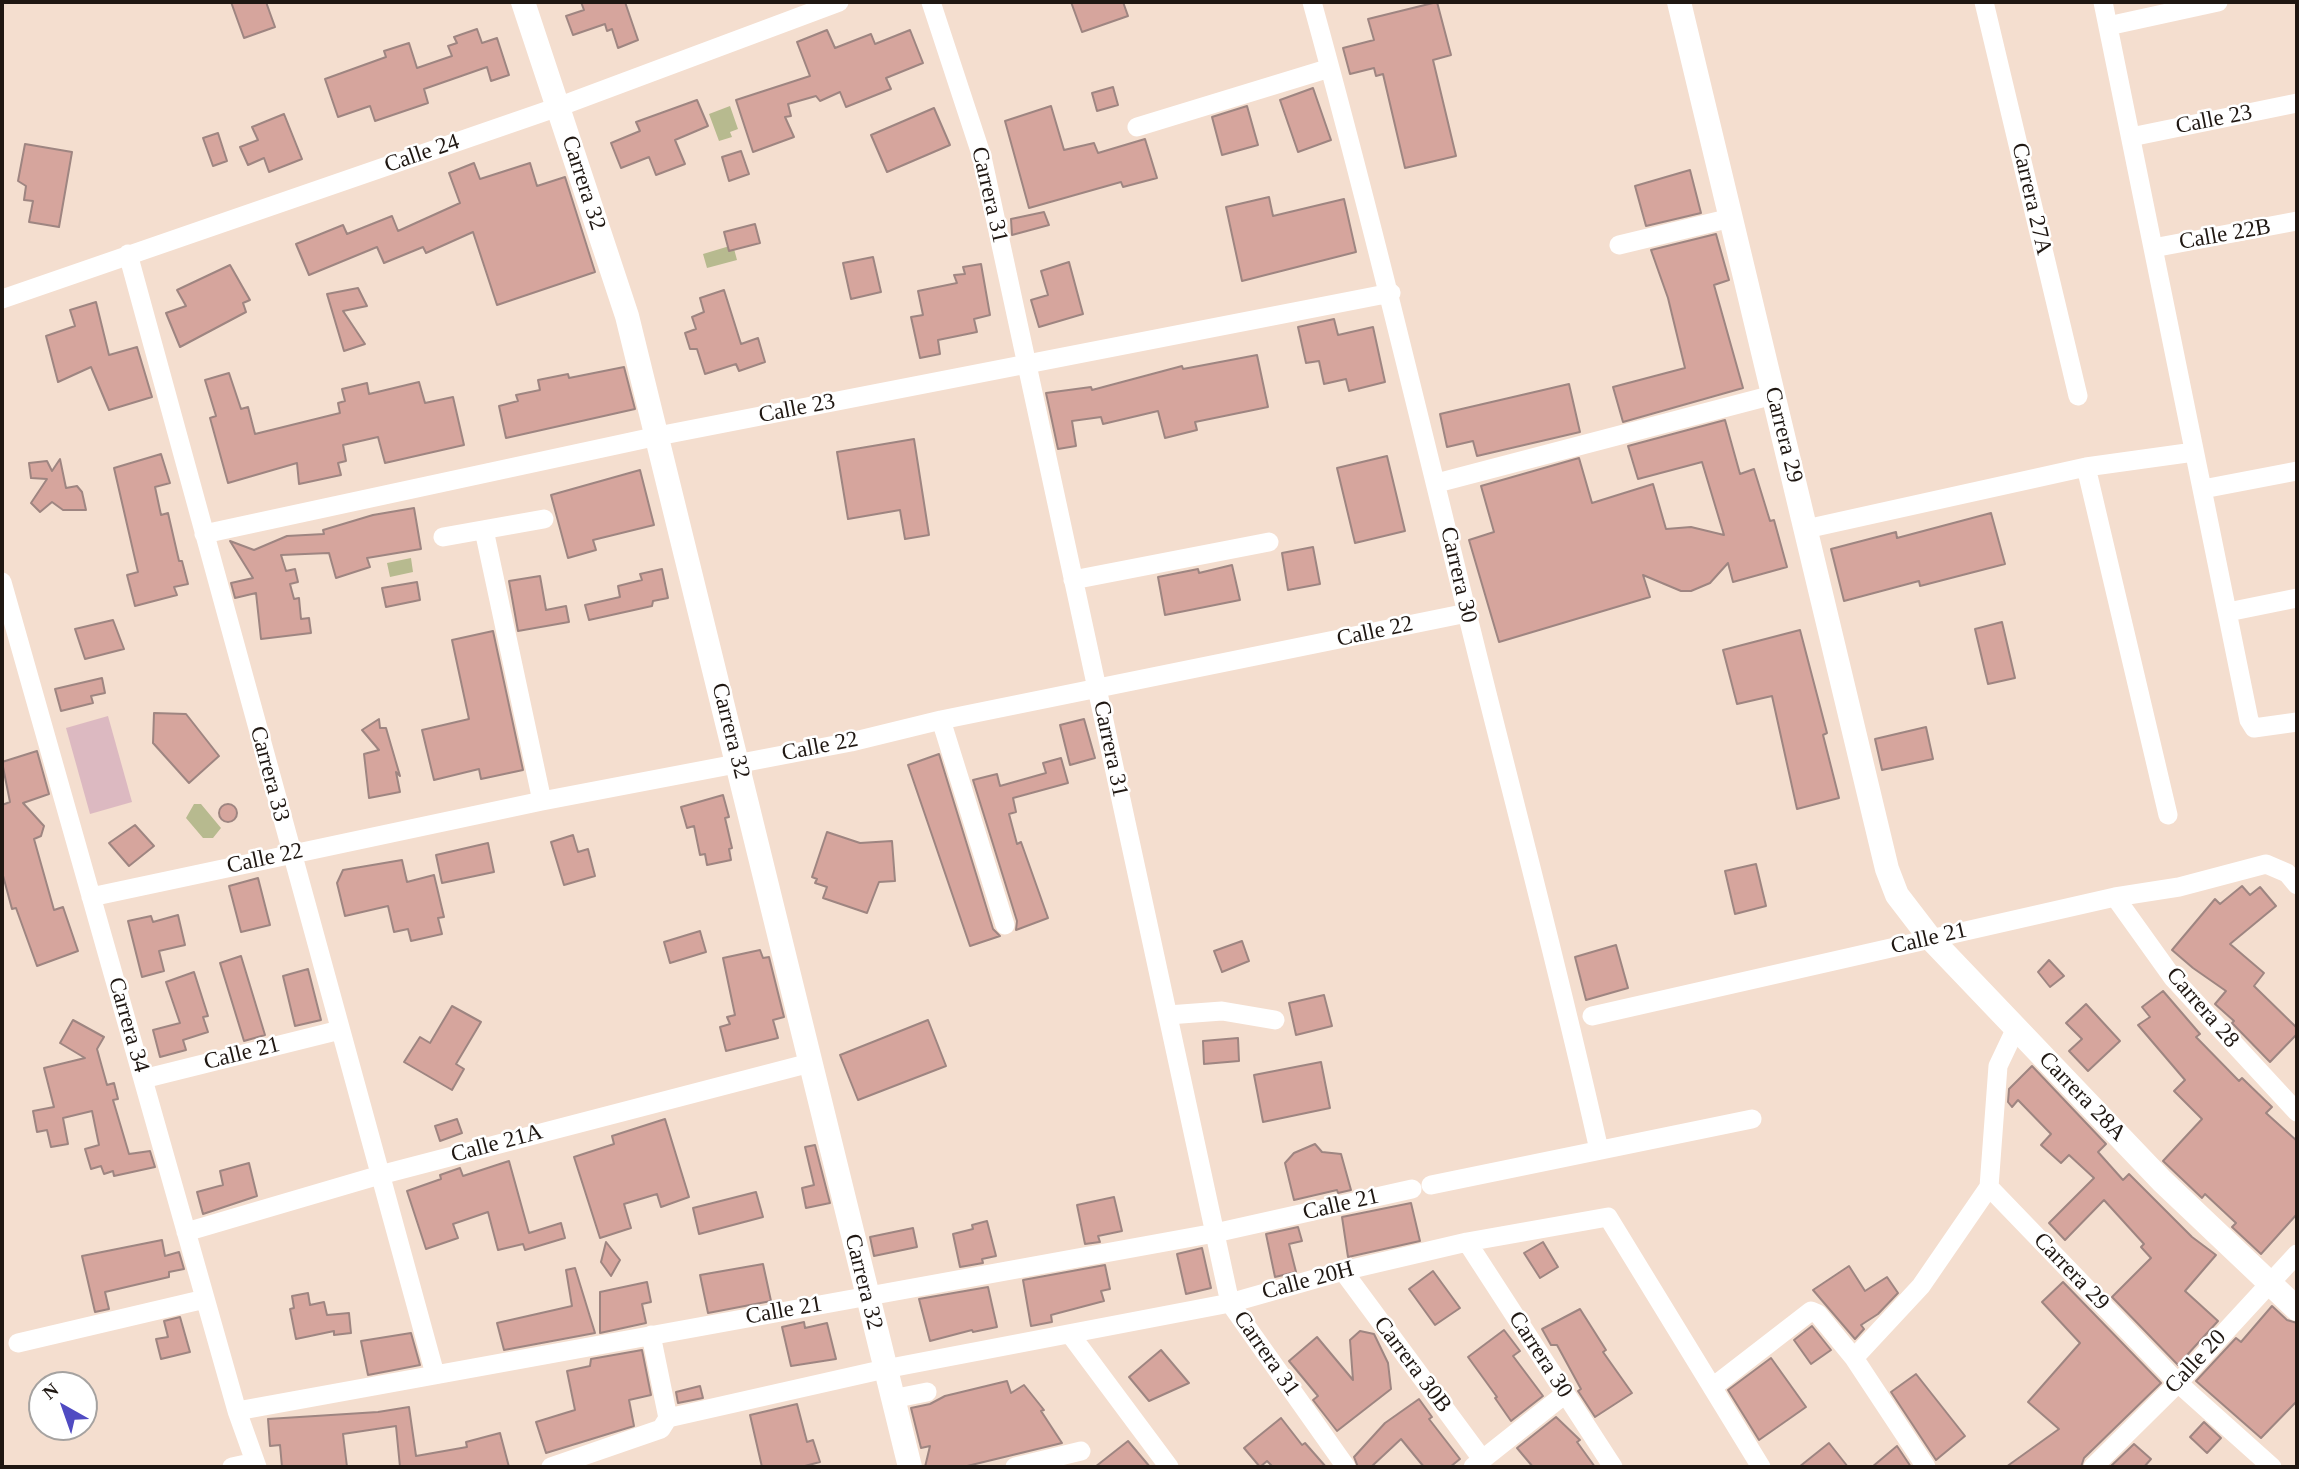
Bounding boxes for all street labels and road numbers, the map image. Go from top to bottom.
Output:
street label: Calle 23 [2173,99,2255,141]
street label: Calle 24 [381,128,463,180]
street label: Carrera 32 [555,132,611,234]
street label: Carrera 27A [2005,140,2057,258]
street label: Carrera 31 [965,144,1013,246]
street label: Calle 22B [2177,213,2273,257]
street label: Carrera 29 [1758,384,1808,486]
street label: Calle 23 [756,388,838,430]
street label: Carrera 30 [1434,524,1482,626]
street label: Calle 22 [1334,610,1416,654]
street label: Carrera 32 [705,680,755,782]
street label: Carrera 31 [1086,698,1134,800]
street label: Carrera 33 [243,723,295,825]
street label: Calle 22 [779,726,861,768]
street label: Calle 22 [224,837,306,881]
street label: Calle 21 [1888,917,1970,961]
street label: Carrera 28 [2160,962,2244,1054]
street label: Carrera 34 [101,974,155,1076]
street label: Calle 21 [201,1031,283,1077]
street label: Carrera 28A [2032,1046,2132,1148]
street label: Calle 21A [448,1119,546,1169]
street label: Calle 21 [1300,1183,1382,1227]
street label: Carrera 29 [2027,1227,2115,1317]
street label: Carrera 32 [838,1231,888,1333]
street label: Calle 20H [1259,1256,1357,1306]
street label: Calle 21 [744,1291,824,1331]
street label: Carrera 31 [1227,1306,1305,1402]
street label: Carrera 30 [1502,1307,1578,1403]
street label: Carrera 30B [1367,1312,1457,1418]
street label: Calle 20 [2160,1324,2232,1400]

